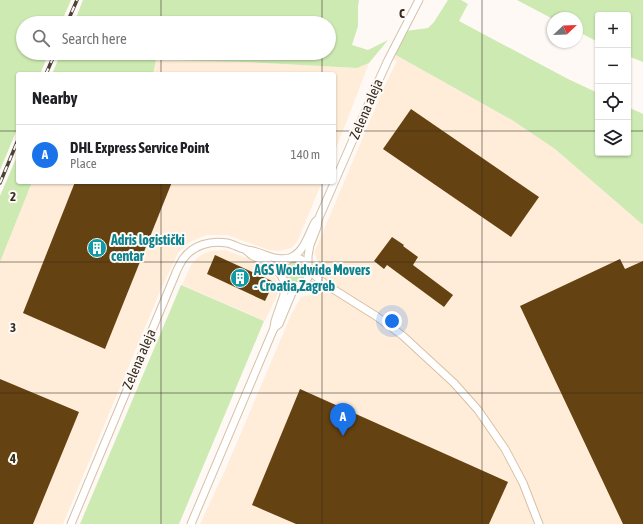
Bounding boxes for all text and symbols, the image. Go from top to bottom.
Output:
text: C [399,6,405,21]
north arrow [547,12,583,48]
map controls [595,12,631,156]
button: + [595,12,631,48]
search box [16,16,336,60]
icon: search [30,27,52,49]
text: Search here [62,30,127,47]
button: − [595,48,631,84]
street label: Zelena aleja [346,76,386,142]
button: locate [595,84,631,120]
text: Nearby [32,88,78,108]
button: layers [595,120,631,156]
text: DHL Express Service Point [70,139,209,156]
text: A [42,147,48,162]
text: 140 m [291,147,320,162]
text: Place [70,156,97,171]
text: 2 [10,189,16,204]
place label: Adris logistički centar [110,232,185,264]
building icon: Adris logistički centar [86,237,108,259]
place label: AGS Worldwide Movers - Croatia,Zagreb [253,262,370,294]
building icon: AGS Worldwide Movers - Croatia,Zagreb [229,267,251,289]
your location [382,311,402,331]
text: 3 [10,320,16,335]
street label: Zelena aleja [119,326,159,392]
pin: A [330,403,356,436]
text: 4 [9,451,16,466]

